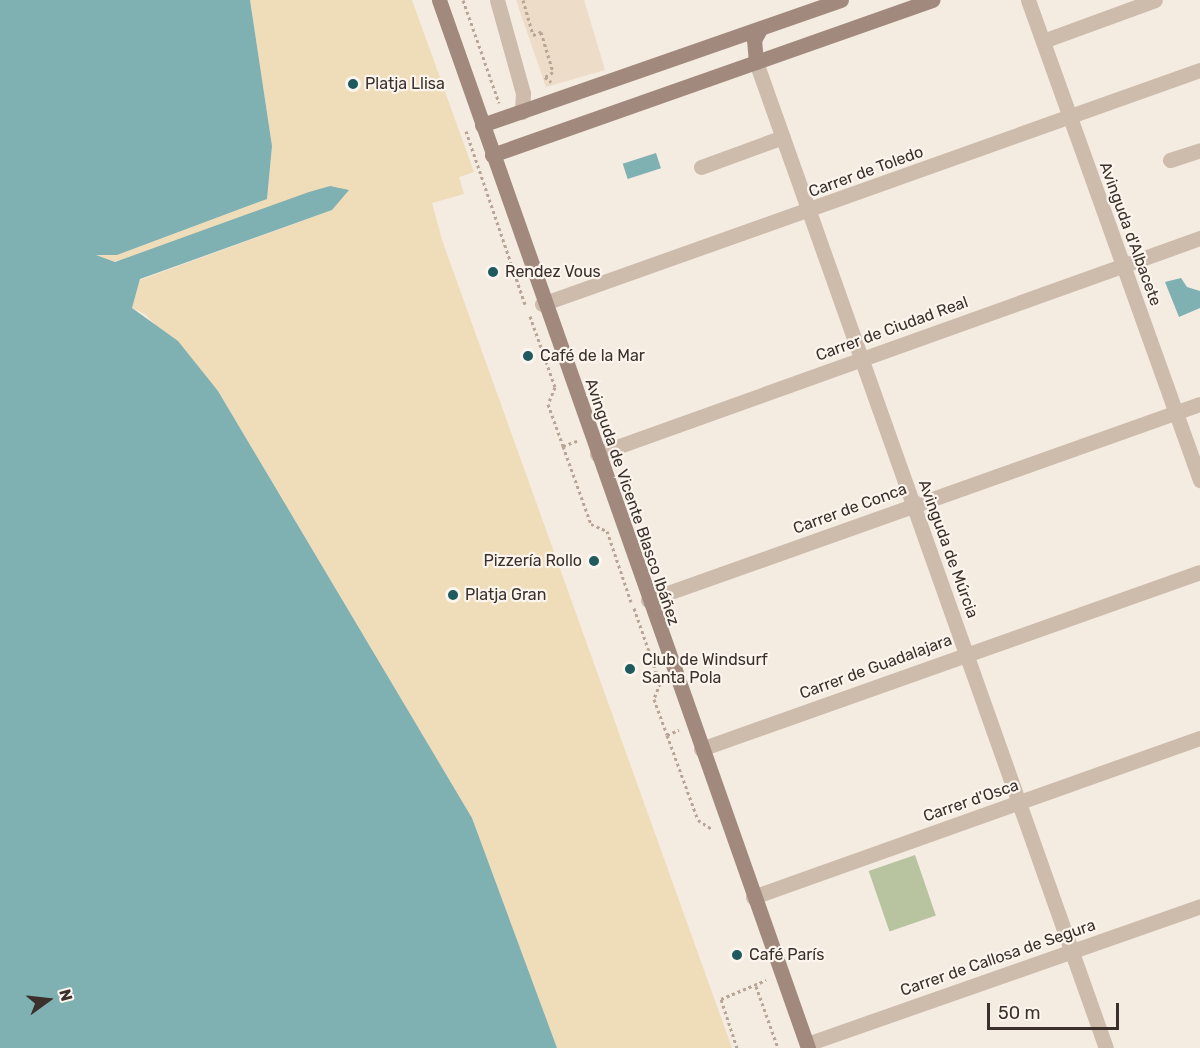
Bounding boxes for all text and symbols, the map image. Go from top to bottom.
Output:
place label: Platja Llisa [365,74,445,94]
marker: Platja Llisa [346,77,360,91]
street label: Carrer de Toledo [806,142,926,202]
street label: Avinguda d'Albacete [1095,159,1165,309]
place label: Rendez Vous [505,262,601,282]
marker: Rendez Vous [486,265,500,279]
street label: Carrer de Ciudad Real [813,292,971,366]
place label: Café de la Mar [540,346,645,366]
marker: Café de la Mar [521,349,535,363]
street label: Avinguda de Vicente Blasco Ibáñez [581,376,683,628]
street label: Avinguda de Múrcia [914,477,982,621]
street label: Carrer de Conca [790,479,910,539]
place label: Pizzería Rollo [483,551,582,571]
marker: Pizzería Rollo [587,554,601,568]
place label: Platja Gran [465,585,546,605]
marker: Platja Gran [446,588,460,602]
street label: Carrer de Guadalajara [797,630,955,704]
place label: Club de Windsurf Santa Pola [642,650,768,688]
marker: Club de Windsurf Santa Pola [623,662,637,676]
street label: Carrer d'Osca [921,776,1021,826]
street label: Carrer de Callosa de Segura [898,915,1098,1001]
place label: Café París [749,945,824,965]
marker: Café París [730,948,744,962]
north arrow [18,970,78,1030]
text: N [55,987,77,1003]
scale bar [990,991,1122,1029]
text: 50 m [998,1002,1041,1024]

